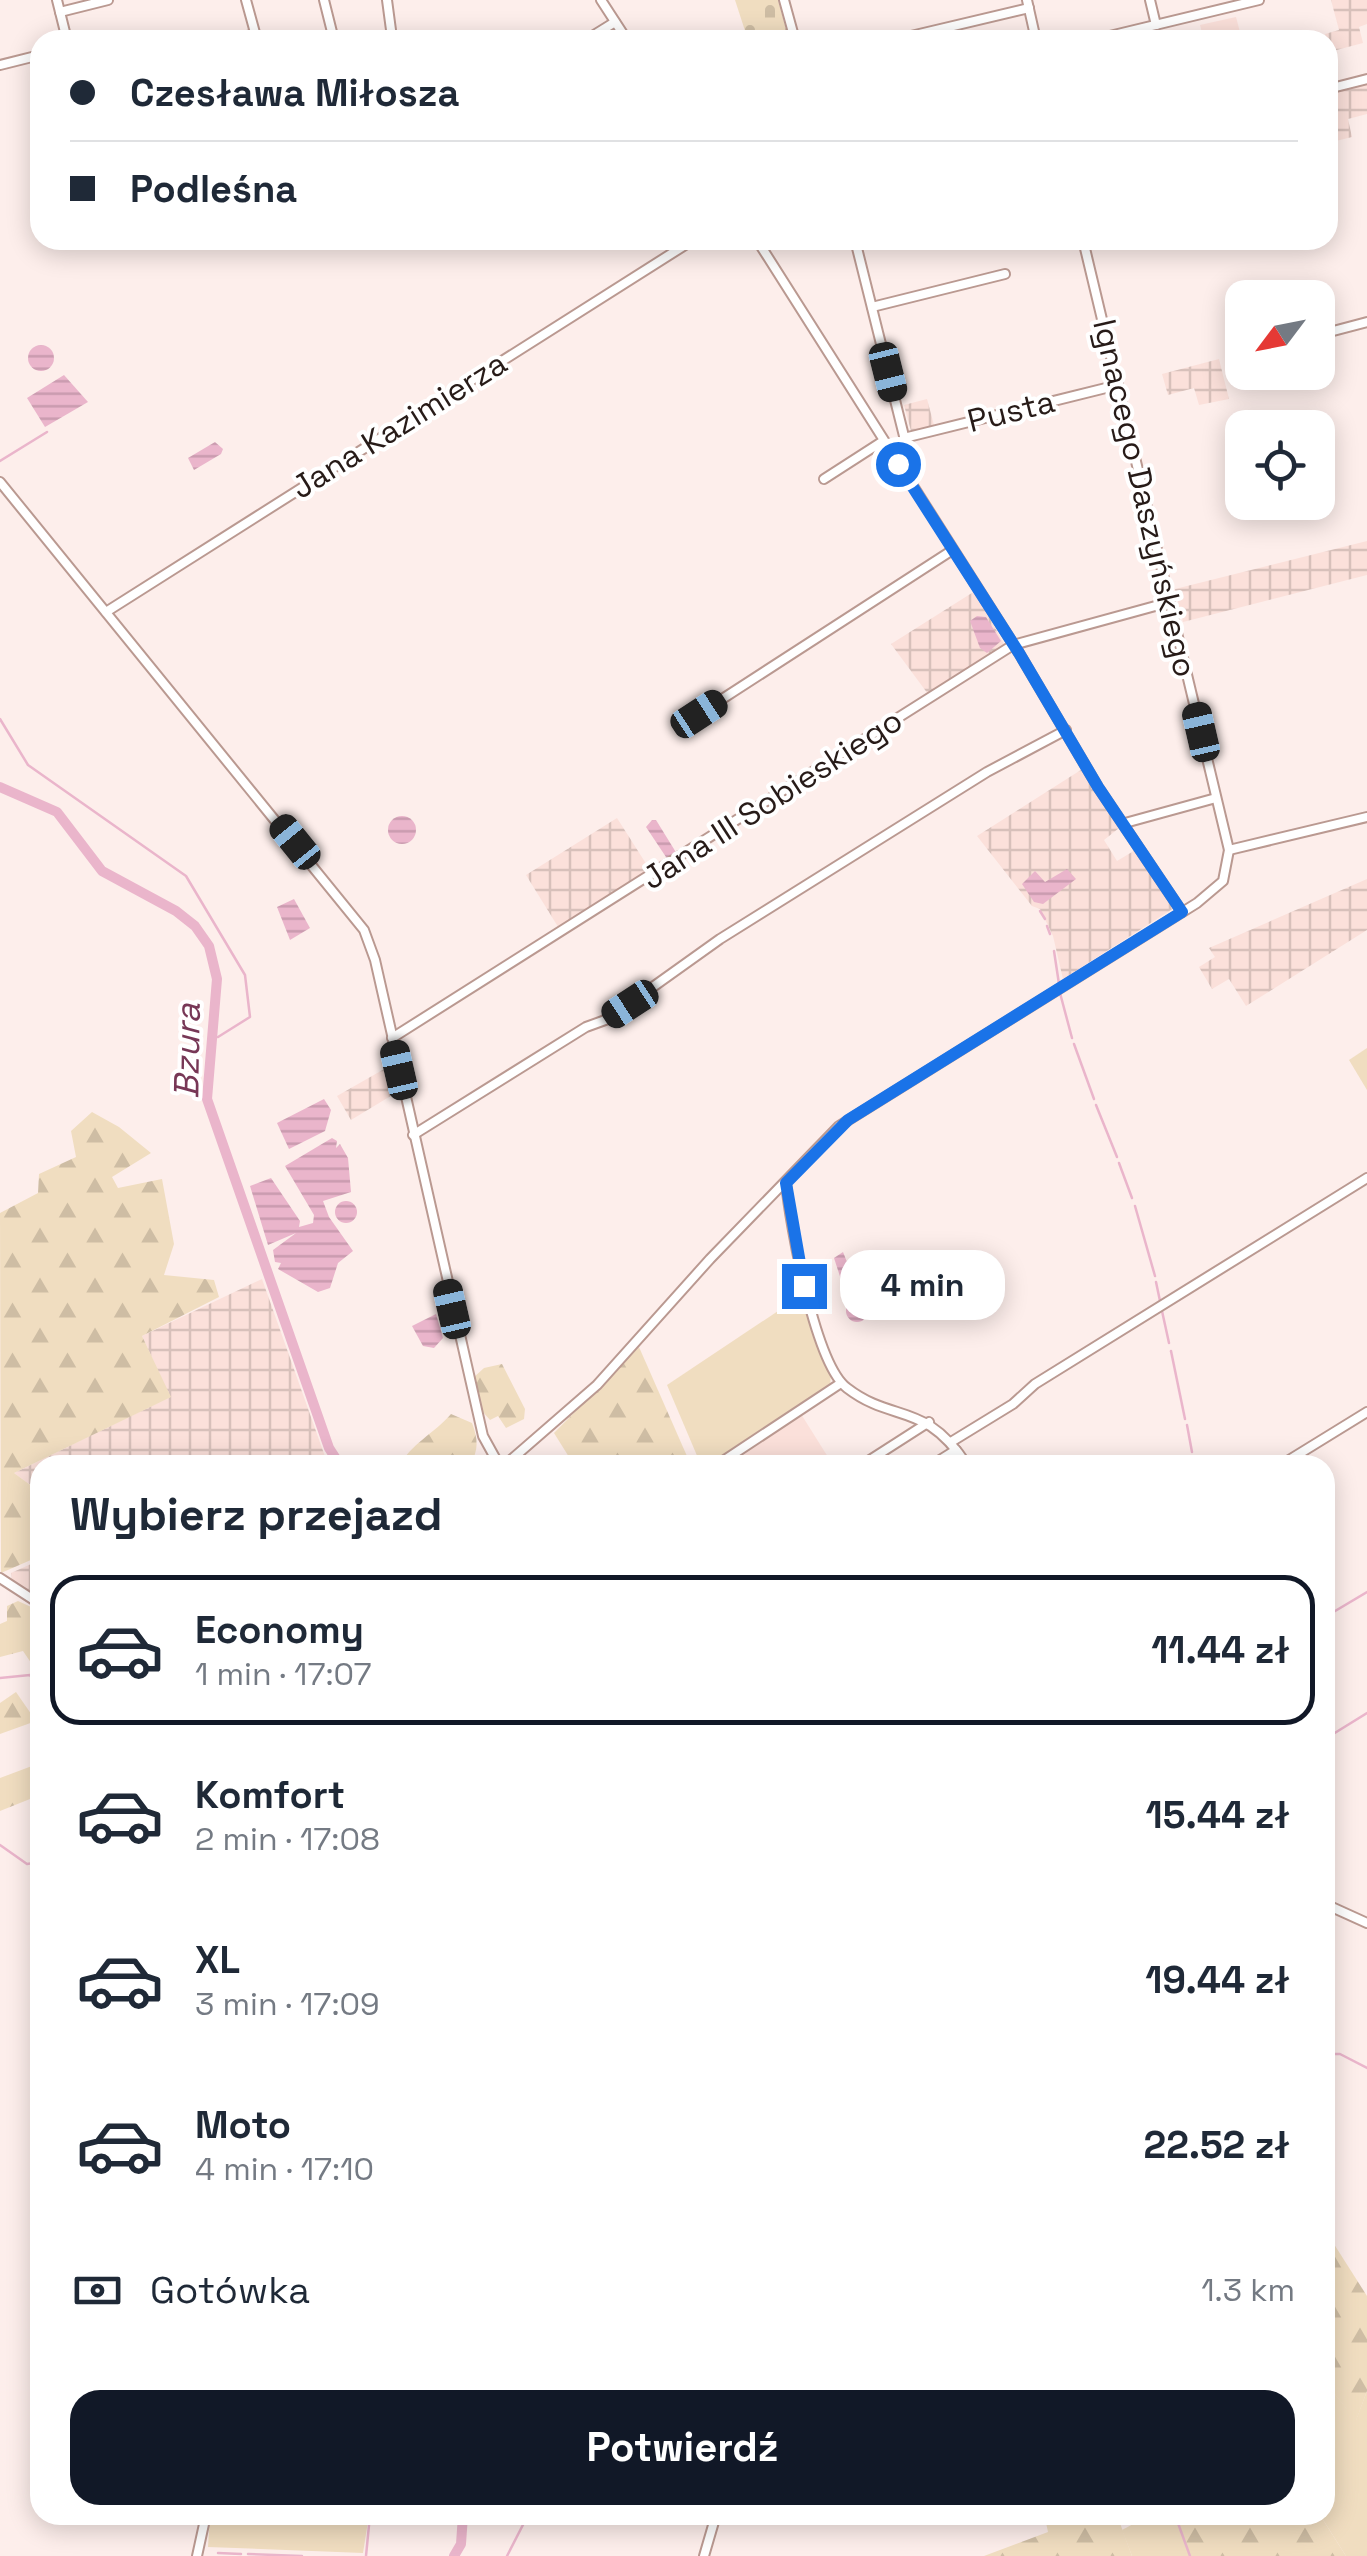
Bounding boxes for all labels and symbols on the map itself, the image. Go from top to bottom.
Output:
north arrow [1225,280,1335,390]
street label: Ignacego Daszyńskiego [1084,315,1206,681]
car [866,339,910,405]
street label: Jana Kazimierza [284,343,514,507]
street label: Pusta [963,381,1059,441]
route start [876,442,921,487]
car [666,685,732,743]
car [1180,699,1222,765]
street label: Jana III Sobieskiego [634,700,910,898]
car [264,809,326,875]
car [597,975,663,1033]
water label: Bzura [164,1002,210,1099]
car [378,1037,420,1103]
callout: 4 min [839,1251,1004,1321]
route end [782,1264,827,1309]
car [431,1276,473,1342]

